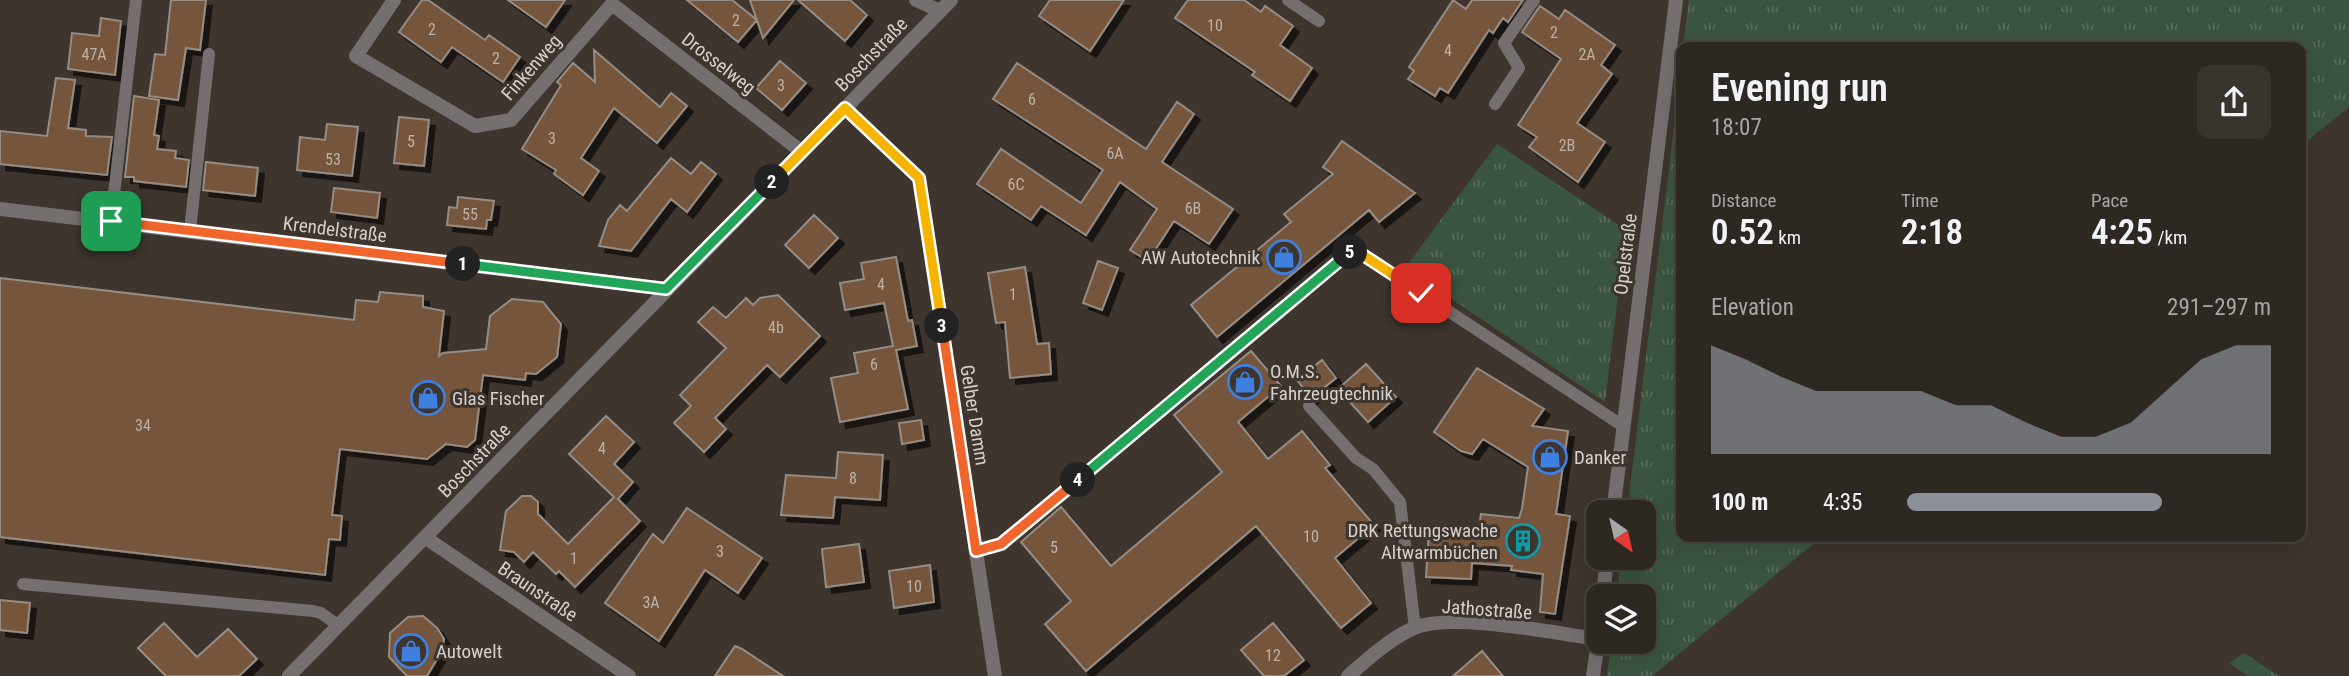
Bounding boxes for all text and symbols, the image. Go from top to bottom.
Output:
house number: 2 [732,11,740,30]
street label: Boschstraße [830,12,912,96]
house number: 10 [1207,16,1223,35]
house number: 2 [428,20,436,39]
house number: 2 [1550,23,1558,42]
street label: Drosselweg [677,27,760,99]
street label: Finkenweg [497,30,566,105]
house number: 4 [1444,41,1452,60]
house number: 47A [81,45,107,64]
house number: 2A [1578,45,1596,64]
house number: 2 [492,49,500,68]
button: share [2197,65,2271,139]
text: Evening run [1711,66,1888,110]
house number: 3 [777,76,785,95]
house number: 6 [1028,90,1036,109]
text: 18:07 [1711,114,1762,141]
house number: 3 [548,129,556,148]
house number: 5 [407,132,415,151]
house number: 2B [1559,136,1575,155]
house number: 6A [1106,144,1124,163]
house number: 53 [325,150,341,169]
pin: 2 [754,164,790,200]
text: 2 [767,170,776,193]
house number: 6C [1008,175,1024,194]
text: Distance [1711,189,1776,212]
text: Time [1901,189,1938,212]
text: Pace [2091,189,2128,212]
pin [81,191,141,251]
house number: 6B [1185,199,1201,218]
icon: arrive [92,202,130,240]
house number: 55 [462,205,478,224]
street label: Krendelstraße [282,212,388,247]
street label: Opelstraße [1609,212,1642,296]
text: 0.52 [1711,212,1774,253]
text: 2:18 [1901,212,1963,253]
text: 4:25 [2091,212,2153,253]
text: km [1774,226,1801,249]
text: /km [2153,226,2187,249]
pin: 5 [1332,234,1368,270]
shop icon: AW Autotechnik [1265,238,1303,276]
text: 5 [1345,240,1354,263]
pin: 1 [446,246,480,282]
place label: AW Autotechnik [1141,246,1260,269]
text: 1 [458,252,467,275]
pin [1391,263,1451,323]
icon: check [1402,274,1440,312]
house number: 4 [877,275,885,294]
house number: 1 [1009,285,1017,304]
text: Elevation [1711,294,1794,321]
text: 291–297 m [2167,294,2271,321]
pin: 3 [925,308,960,344]
text: 3 [937,314,946,337]
house number: 4b [768,318,784,337]
house number: 6 [870,355,878,374]
place label: O.M.S. Fahrzeugtechnik [1270,360,1394,405]
street label: Gelber Damm [955,363,994,467]
shop icon: O.M.S. Fahrzeugtechnik [1226,363,1264,401]
shop icon: Glas Fischer [409,379,447,417]
place label: Glas Fischer [452,387,545,410]
house number: 34 [135,416,151,435]
street label: Boschstraße [433,418,515,502]
shop icon: Danker [1531,438,1569,476]
house number: 4 [598,439,606,458]
place label: Danker [1574,446,1626,469]
pin: 4 [1060,462,1096,498]
text: 4 [1073,468,1082,491]
house number: 8 [849,469,857,488]
text: 100 m [1711,489,1768,516]
text: 4:35 [1823,489,1862,516]
north arrow [1586,500,1656,570]
map controls [1586,500,1656,654]
place label: DRK Rettungswache Altwarmbüchen [1347,519,1498,564]
building icon: DRK Rettungswache Altwarmbüchen [1504,522,1542,560]
house number: 10 [1303,527,1319,546]
house number: 5 [1050,538,1058,557]
house number: 3 [716,542,724,561]
house number: 1 [570,549,578,568]
street label: Braunstraße [494,556,582,626]
house number: 10 [906,577,922,596]
button: layers [1586,584,1656,654]
house number: 3A [642,593,660,612]
street label: Jathostraße [1441,595,1533,624]
shop icon: Autowelt [392,632,430,670]
place label: Autowelt [436,640,502,663]
house number: 12 [1265,646,1281,665]

